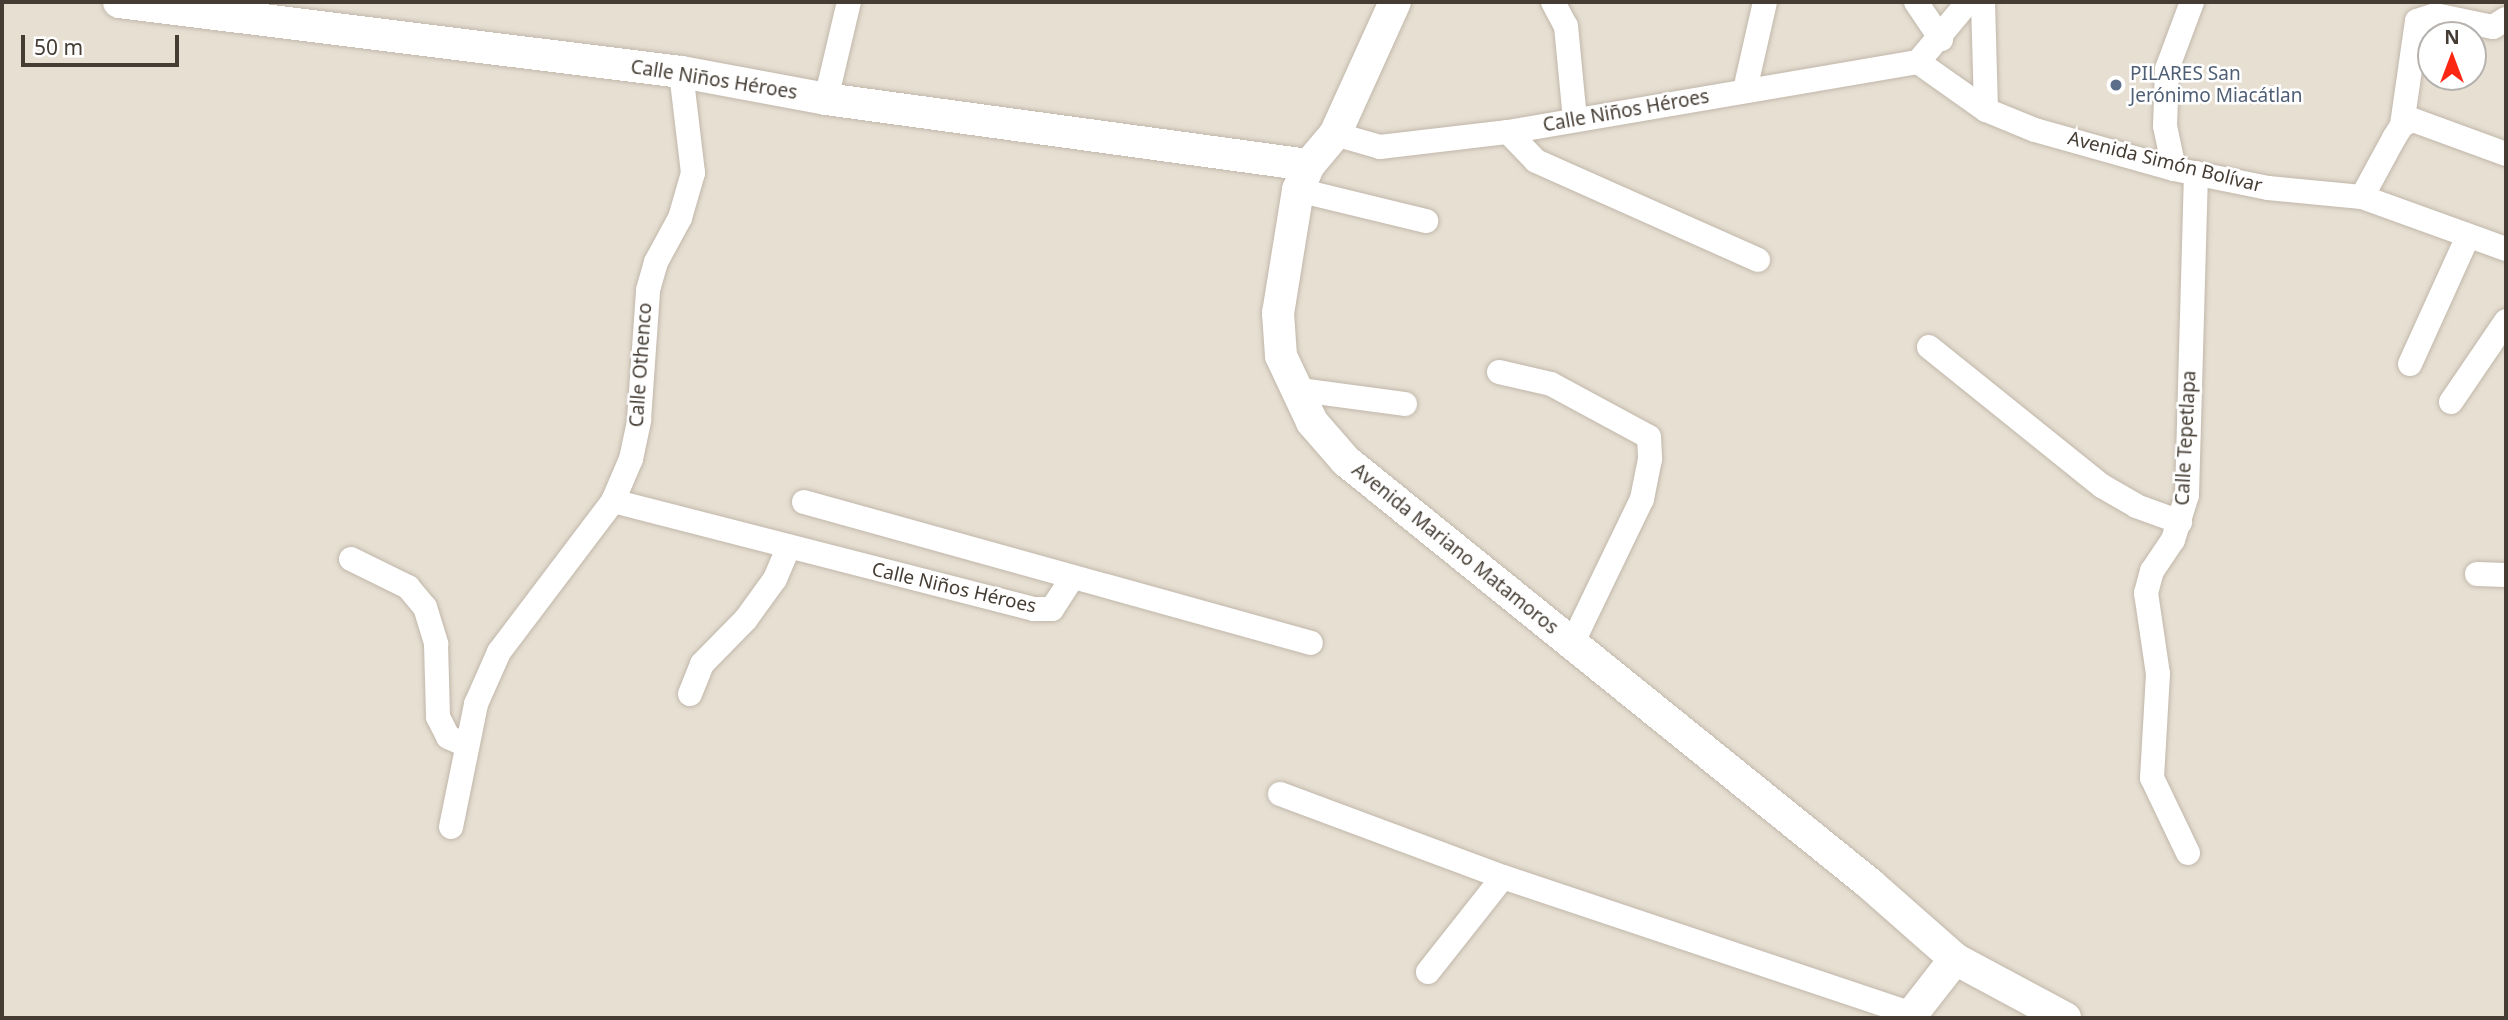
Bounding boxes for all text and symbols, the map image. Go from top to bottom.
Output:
scale bar [24,21,182,65]
north arrow [2417,21,2487,91]
text: N [2444,24,2460,50]
text: 50 m [34,33,83,61]
street label: Calle Niños Héroes [629,56,799,104]
place label: PILARES San Jerónimo Miacátlan [2130,63,2302,107]
marker: PILARES San Jerónimo Miacátlan [2108,77,2124,93]
street label: Calle Niños Héroes [1541,85,1711,137]
street label: Avenida Simón Bolívar [2065,127,2265,197]
street label: Calle Othenco [625,302,657,428]
street label: Calle Tepetlapa [2171,370,2201,506]
street label: Avenida Mariano Matamoros [1347,459,1563,639]
street label: Calle Niños Héroes [869,558,1039,618]

